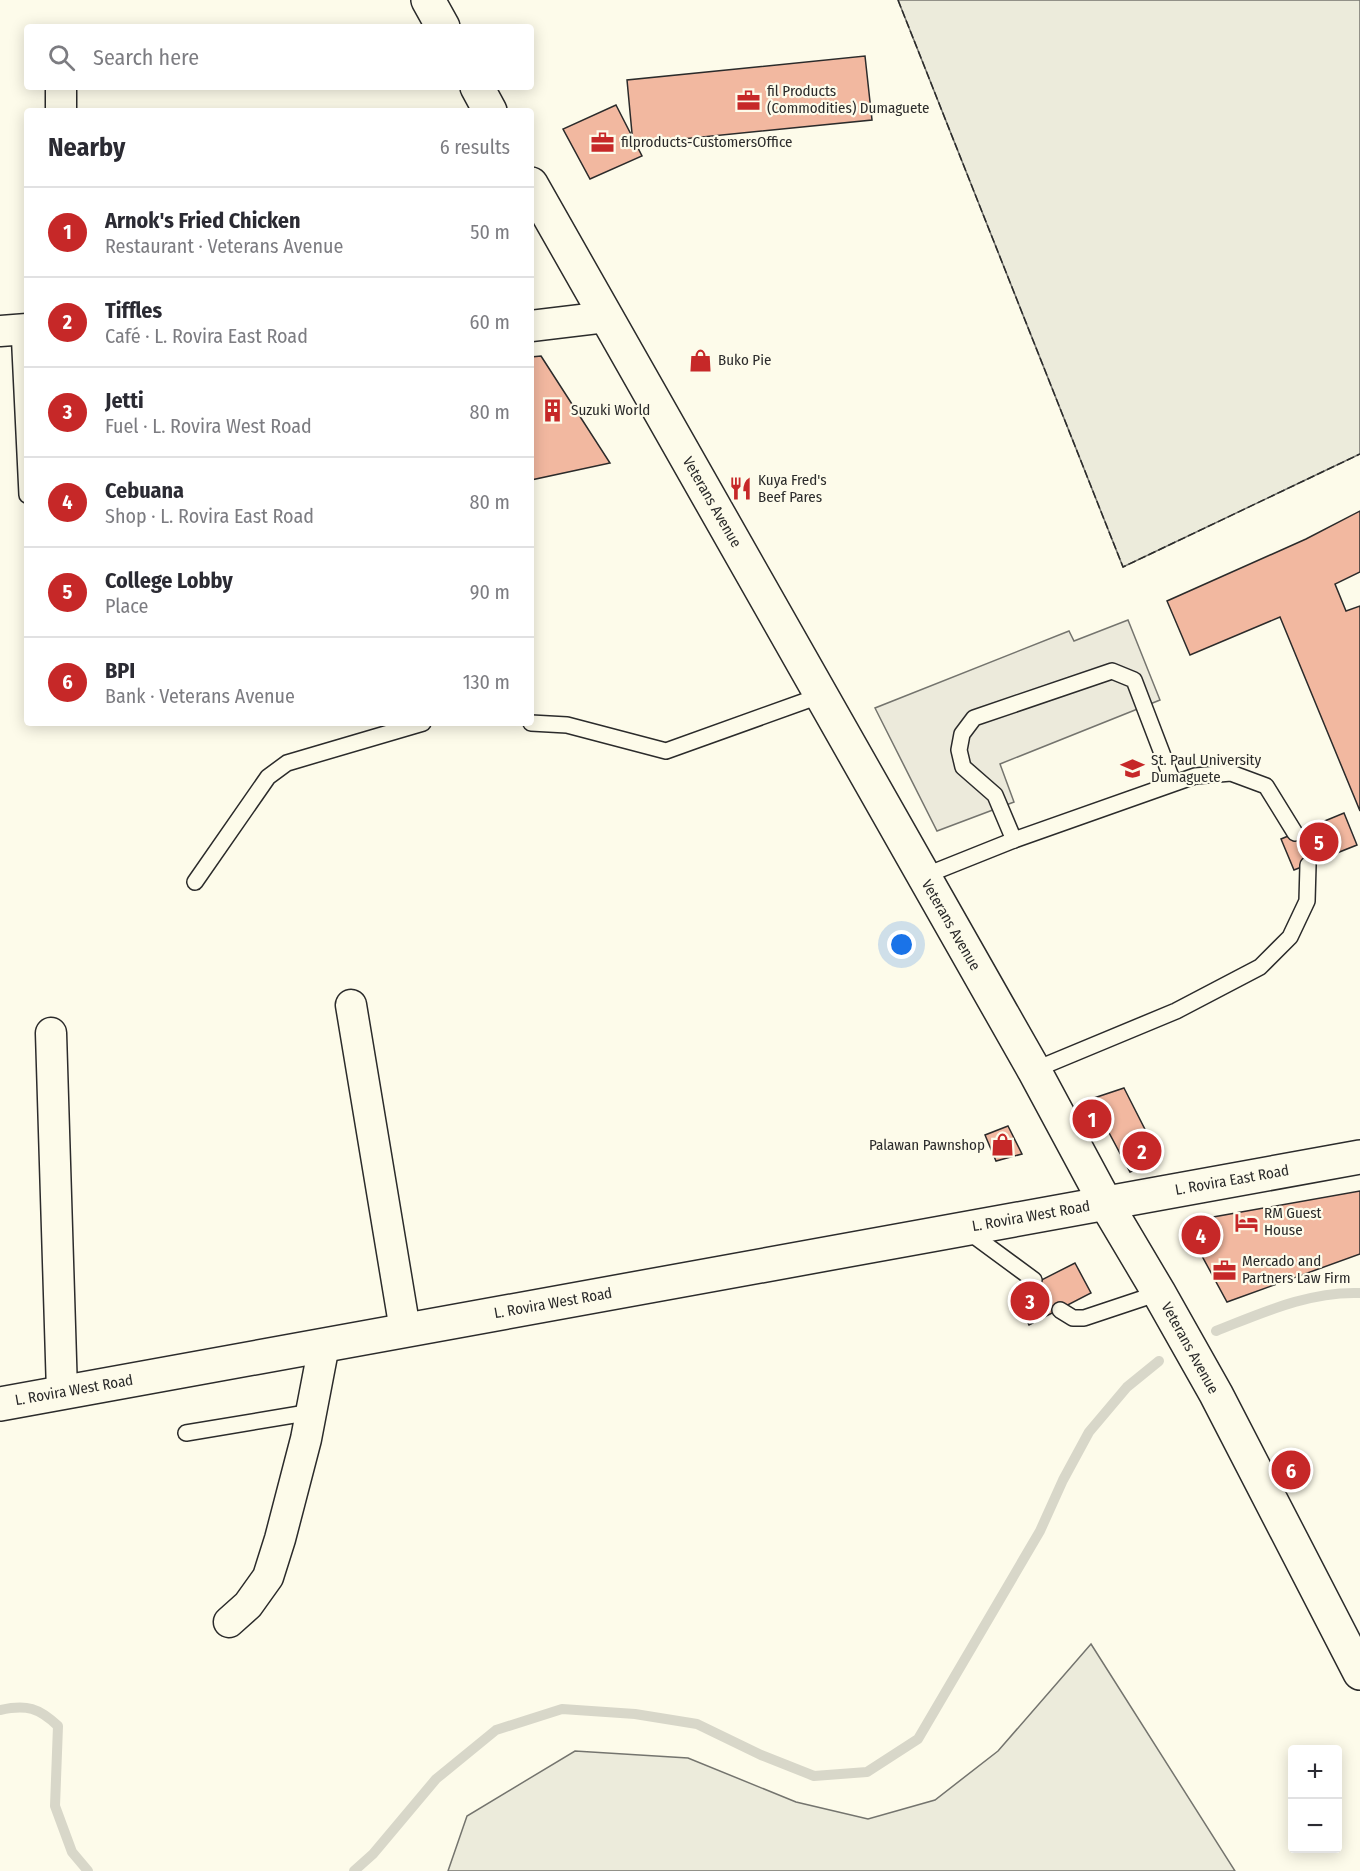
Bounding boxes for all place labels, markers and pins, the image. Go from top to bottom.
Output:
place label: fil Products (Commodities) Dumaguete [767,82,929,117]
office icon: fil Products (Commodities) Dumaguete [736,87,762,113]
office icon: filproducts-CustomersOffice [590,129,616,155]
place label: filproducts-CustomersOffice [621,133,792,151]
shop icon: Buko Pie [687,347,713,373]
place label: Buko Pie [718,351,771,369]
building icon: Suzuki World [540,397,566,423]
place label: Suzuki World [571,401,650,419]
place label: Kuya Fred's Beef Pares [758,471,827,506]
restaurant icon: Kuya Fred's Beef Pares [727,476,753,502]
place label: St. Paul University Dumaguete [1151,751,1261,786]
school or university icon: St. Paul University Dumaguete [1120,756,1146,782]
pin: 5 [1300,820,1338,864]
pin: 1 [1072,1096,1112,1142]
pin: 2 [1122,1128,1162,1174]
shop icon: Palawan Pawnshop [990,1132,1016,1158]
place label: Palawan Pawnshop [869,1136,985,1154]
place label: RM Guest House [1264,1204,1322,1239]
hotel icon: RM Guest House [1233,1209,1259,1235]
pin: 4 [1182,1212,1220,1258]
place label: Mercado and Partners Law Firm [1242,1252,1351,1287]
office icon: Mercado and Partners Law Firm [1211,1257,1237,1283]
pin: 3 [1010,1278,1050,1324]
pin: 6 [1272,1448,1310,1492]

